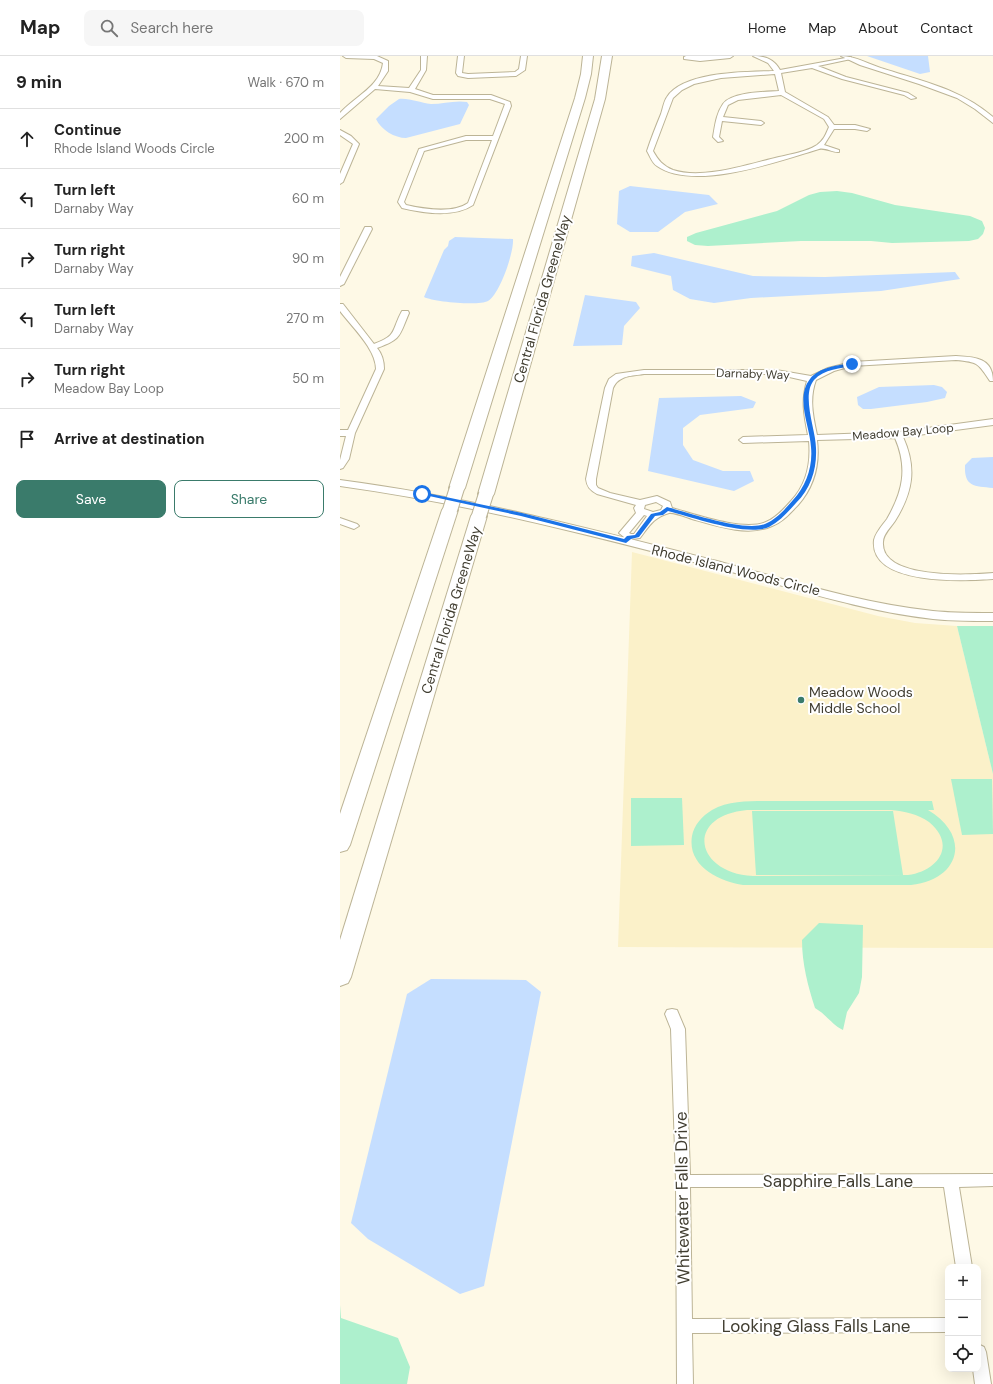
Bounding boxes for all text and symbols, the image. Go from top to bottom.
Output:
search box [84,10,364,46]
text: Map [20,15,60,40]
icon: search [98,17,120,39]
text: Search here [130,18,213,38]
text: Home [748,19,786,37]
text: Map [808,19,836,37]
text: About [858,19,898,37]
text: Contact [920,19,973,37]
text: 9 min [16,71,62,93]
text: Walk · 670 m [248,74,324,91]
text: Continue [54,120,122,140]
icon: ahead [16,128,38,150]
text: 200 m [284,130,324,147]
text: Rhode Island Woods Circle [54,140,215,157]
text: Turn left [54,180,115,200]
icon: left [16,188,38,210]
text: 60 m [292,190,324,207]
text: Darnaby Way [54,200,134,217]
street label: Central Florida GreeneWay [509,213,575,385]
text: Turn right [54,240,125,260]
icon: right [16,248,38,270]
text: 90 m [292,250,324,267]
text: Darnaby Way [54,260,134,277]
text: Turn left [54,300,115,320]
icon: left [16,308,38,330]
text: 270 m [286,310,324,327]
text: Darnaby Way [54,320,134,337]
route end [843,355,861,373]
text: Turn right [54,360,125,380]
street label: Darnaby Way [716,365,790,383]
icon: right [16,368,38,390]
text: 50 m [292,370,324,387]
text: Meadow Bay Loop [54,380,164,397]
street label: Meadow Bay Loop [852,420,954,444]
icon: arrive [16,428,38,450]
text: Arrive at destination [54,429,205,449]
button: Save [16,480,166,518]
button: Share [174,480,324,518]
route start [413,485,431,503]
street label: Central Florida GreeneWay [417,524,485,696]
street label: Rhode Island Woods Circle [650,540,822,600]
place label: Meadow Woods Middle School [809,683,913,717]
marker: Meadow Woods Middle School [796,695,806,705]
street label: Whitewater Falls Drive [669,1111,695,1285]
street label: Sapphire Falls Lane [763,1170,913,1192]
map controls [945,1264,981,1372]
button: + [945,1264,981,1300]
button: − [945,1300,981,1336]
street label: Looking Glass Falls Lane [722,1315,910,1337]
button: locate [945,1336,981,1372]

